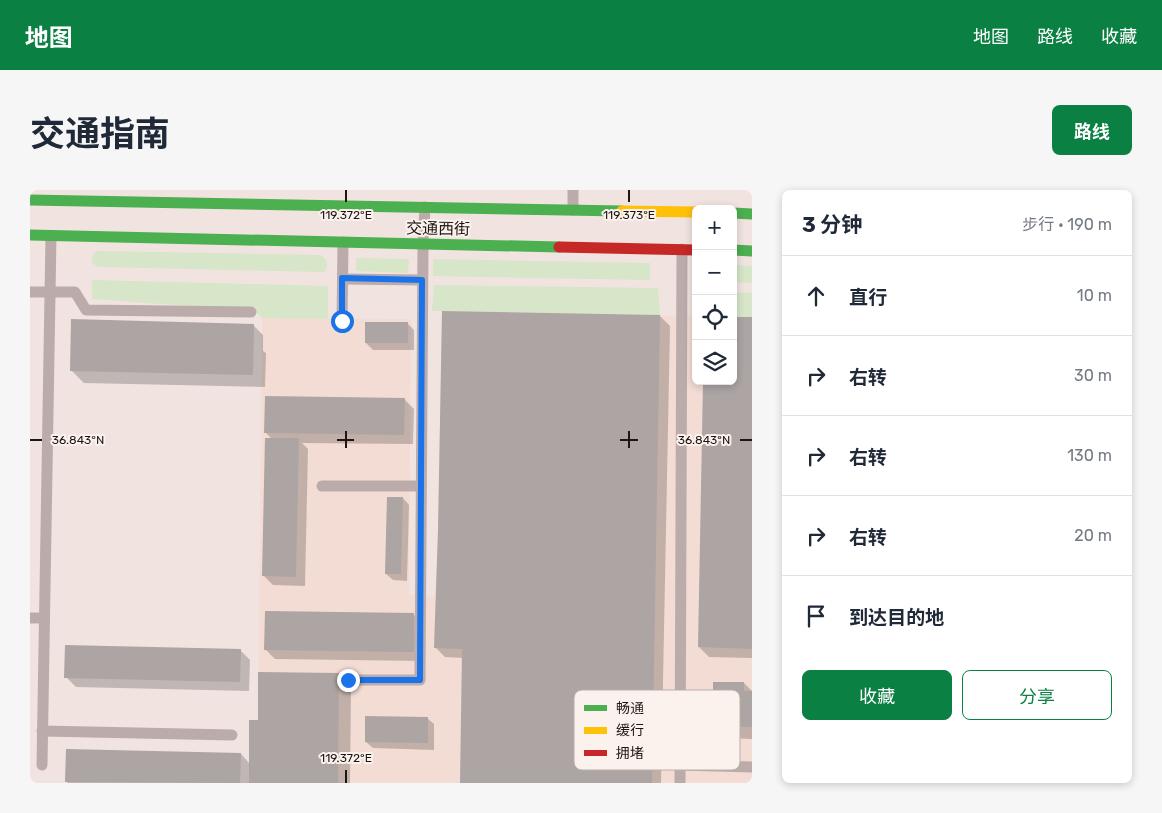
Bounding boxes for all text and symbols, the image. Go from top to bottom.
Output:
text: 地图 [25,24,73,52]
text: 地图 [973,26,1009,48]
text: 路线 [1037,26,1073,48]
text: 收藏 [1101,26,1137,48]
button: 路线 [1052,105,1132,155]
text: 交通指南 [30,113,170,155]
map controls [692,205,737,385]
button: + [692,205,737,250]
text: 119.372°E [320,208,372,222]
text: 119.373°E [603,208,655,222]
text: 3 分钟 [802,212,862,237]
text: 步行 · 190 m [1022,215,1112,234]
street label: 交通西街 [406,218,470,239]
button: − [692,250,737,295]
icon: ahead [802,282,830,310]
text: 直行 [849,286,887,309]
text: 10 m [1077,286,1112,305]
button: locate [692,295,737,340]
route start [331,310,354,333]
button: layers [692,340,737,385]
icon: right [802,362,830,390]
text: 右转 [849,366,887,389]
text: 30 m [1074,366,1112,385]
text: 36.843°N [52,433,104,447]
text: 36.843°N [678,433,730,447]
icon: right [802,442,830,470]
text: 右转 [849,446,887,469]
text: 130 m [1067,446,1112,465]
icon: right [802,522,830,550]
text: 右转 [849,526,887,549]
text: 20 m [1074,526,1112,545]
icon: arrive [802,602,830,630]
text: 到达目的地 [849,606,944,629]
route end [337,669,360,692]
button: 收藏 [802,670,952,720]
button: 分享 [962,670,1112,720]
legend [574,690,740,770]
text: 畅通 [616,700,644,717]
text: 缓行 [616,722,644,739]
text: 拥堵 [616,745,644,762]
text: 119.372°E [320,751,372,765]

